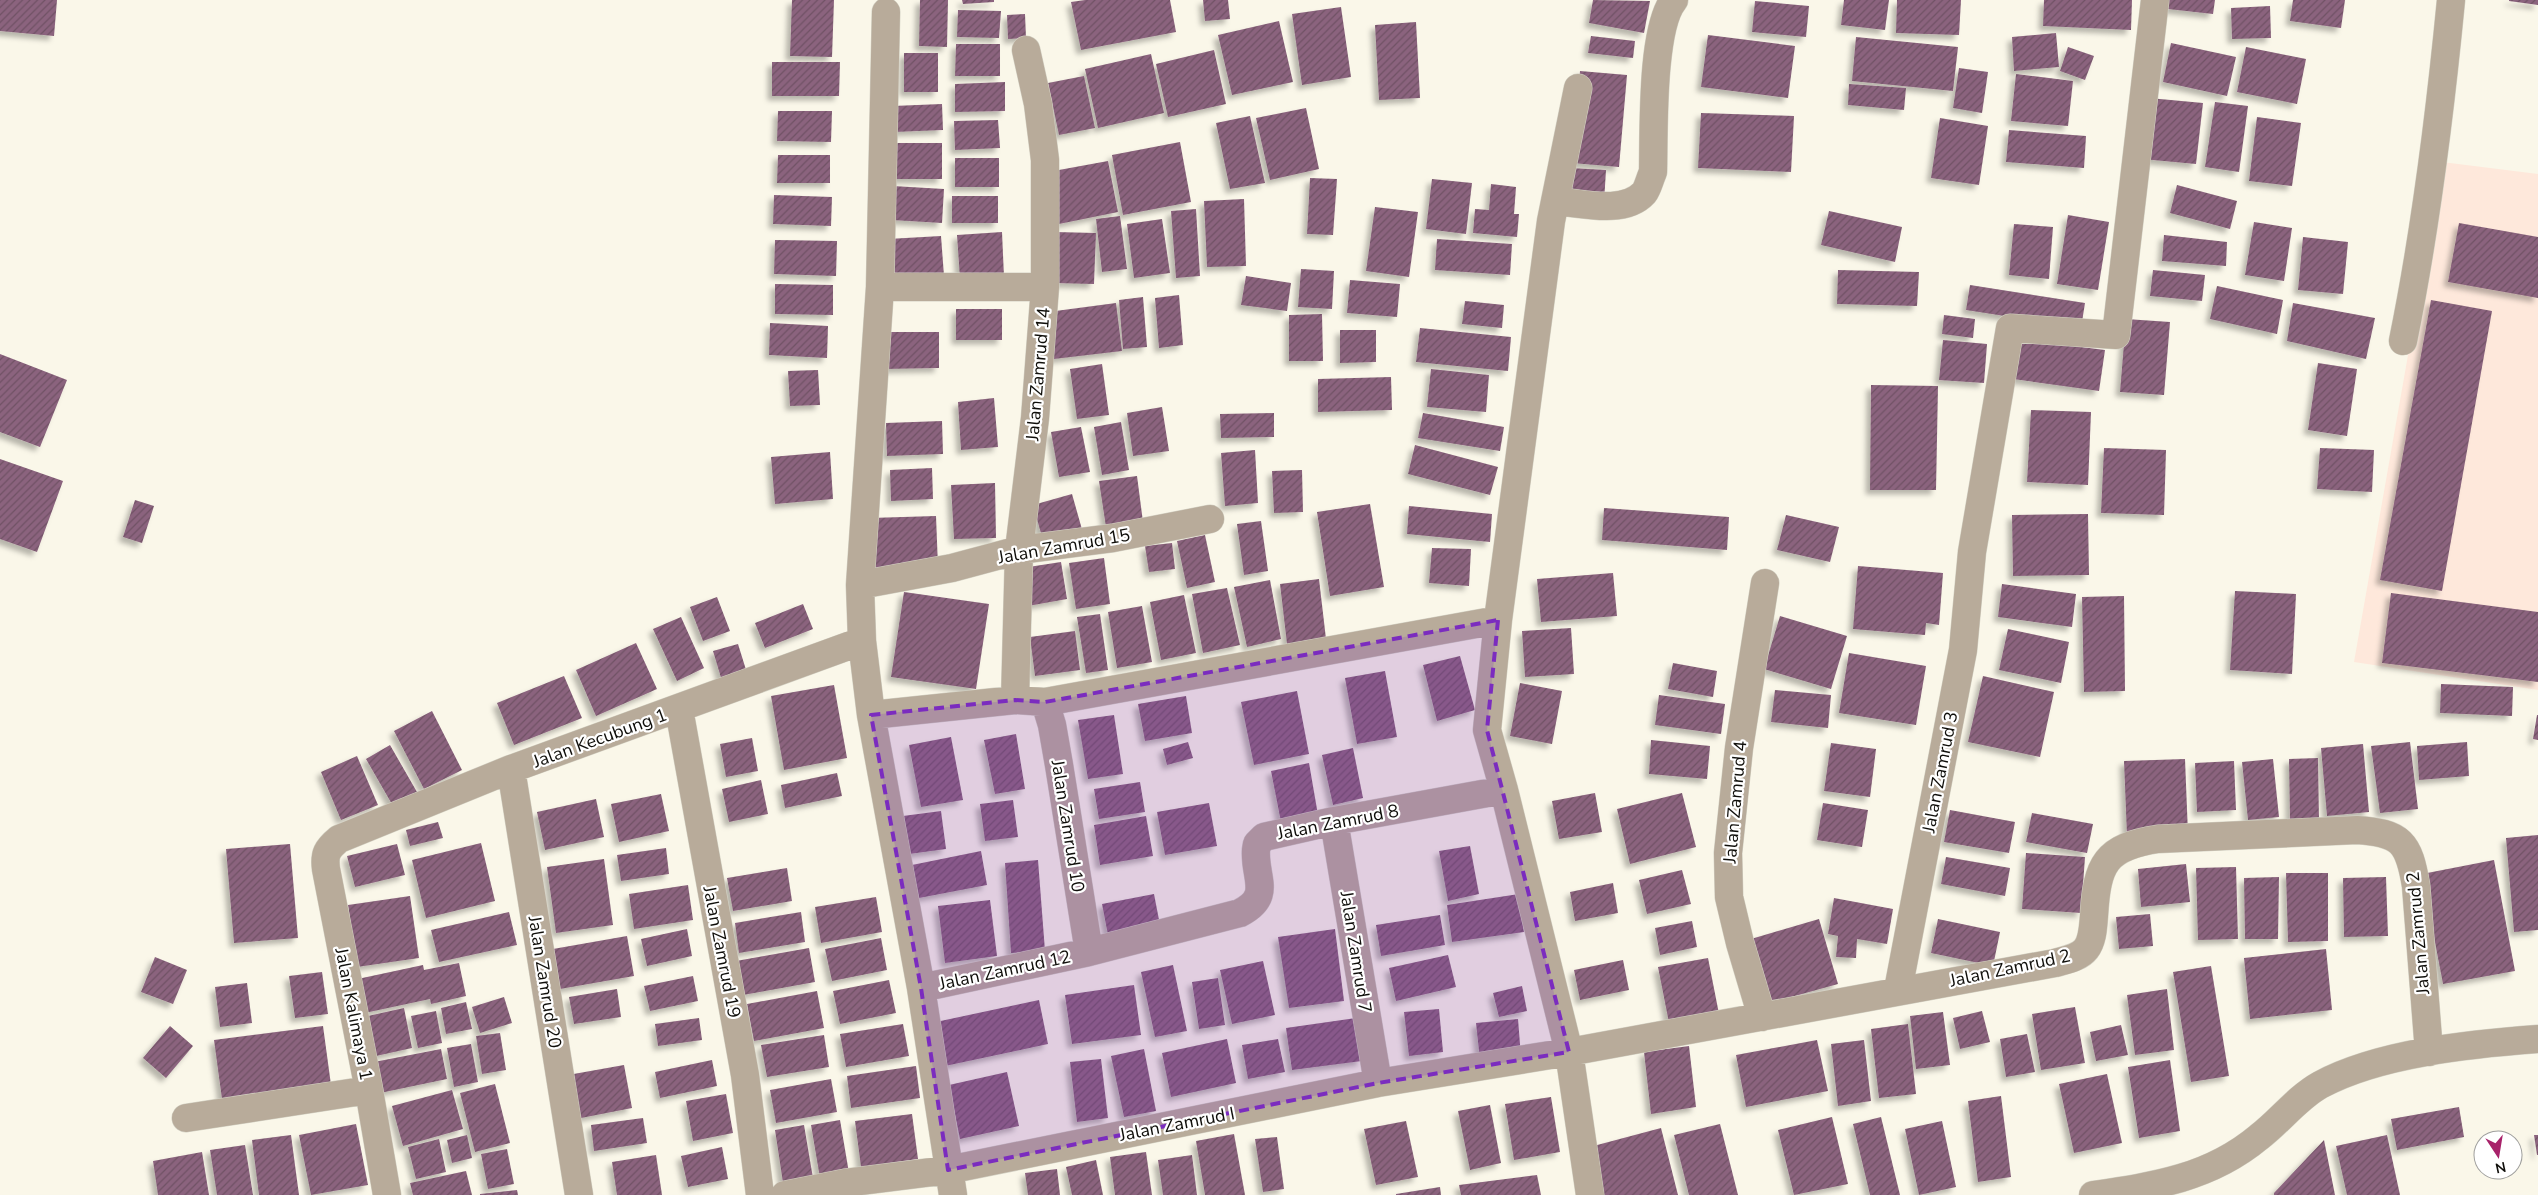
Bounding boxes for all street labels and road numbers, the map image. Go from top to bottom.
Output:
street label: Jalan Zamrud 14 [1020,306,1056,443]
street label: Jalan Zamrud 15 [995,523,1132,570]
street label: Jalan Kecubung 1 [529,703,670,774]
street label: Jalan Zamrud 3 [1916,709,1964,836]
street label: Jalan Zamrud 4 [1718,740,1752,865]
street label: Jalan Zamrud 10 [1046,757,1090,894]
street label: Jalan Zamrud 8 [1274,798,1401,846]
street label: Jalan Zamrud 2 [2401,871,2435,996]
street label: Jalan Zamrud 19 [697,883,747,1020]
street label: Jalan Zamrud 7 [1334,888,1377,1015]
street label: Jalan Zamrud 20 [523,913,567,1050]
street label: Jalan Zamrud 2 [1946,943,2073,993]
street label: Jalan Zamrud 12 [936,944,1073,996]
street label: Jalan Kalimaya 1 [329,945,379,1082]
street label: Jalan Zamrud I [1116,1101,1237,1147]

